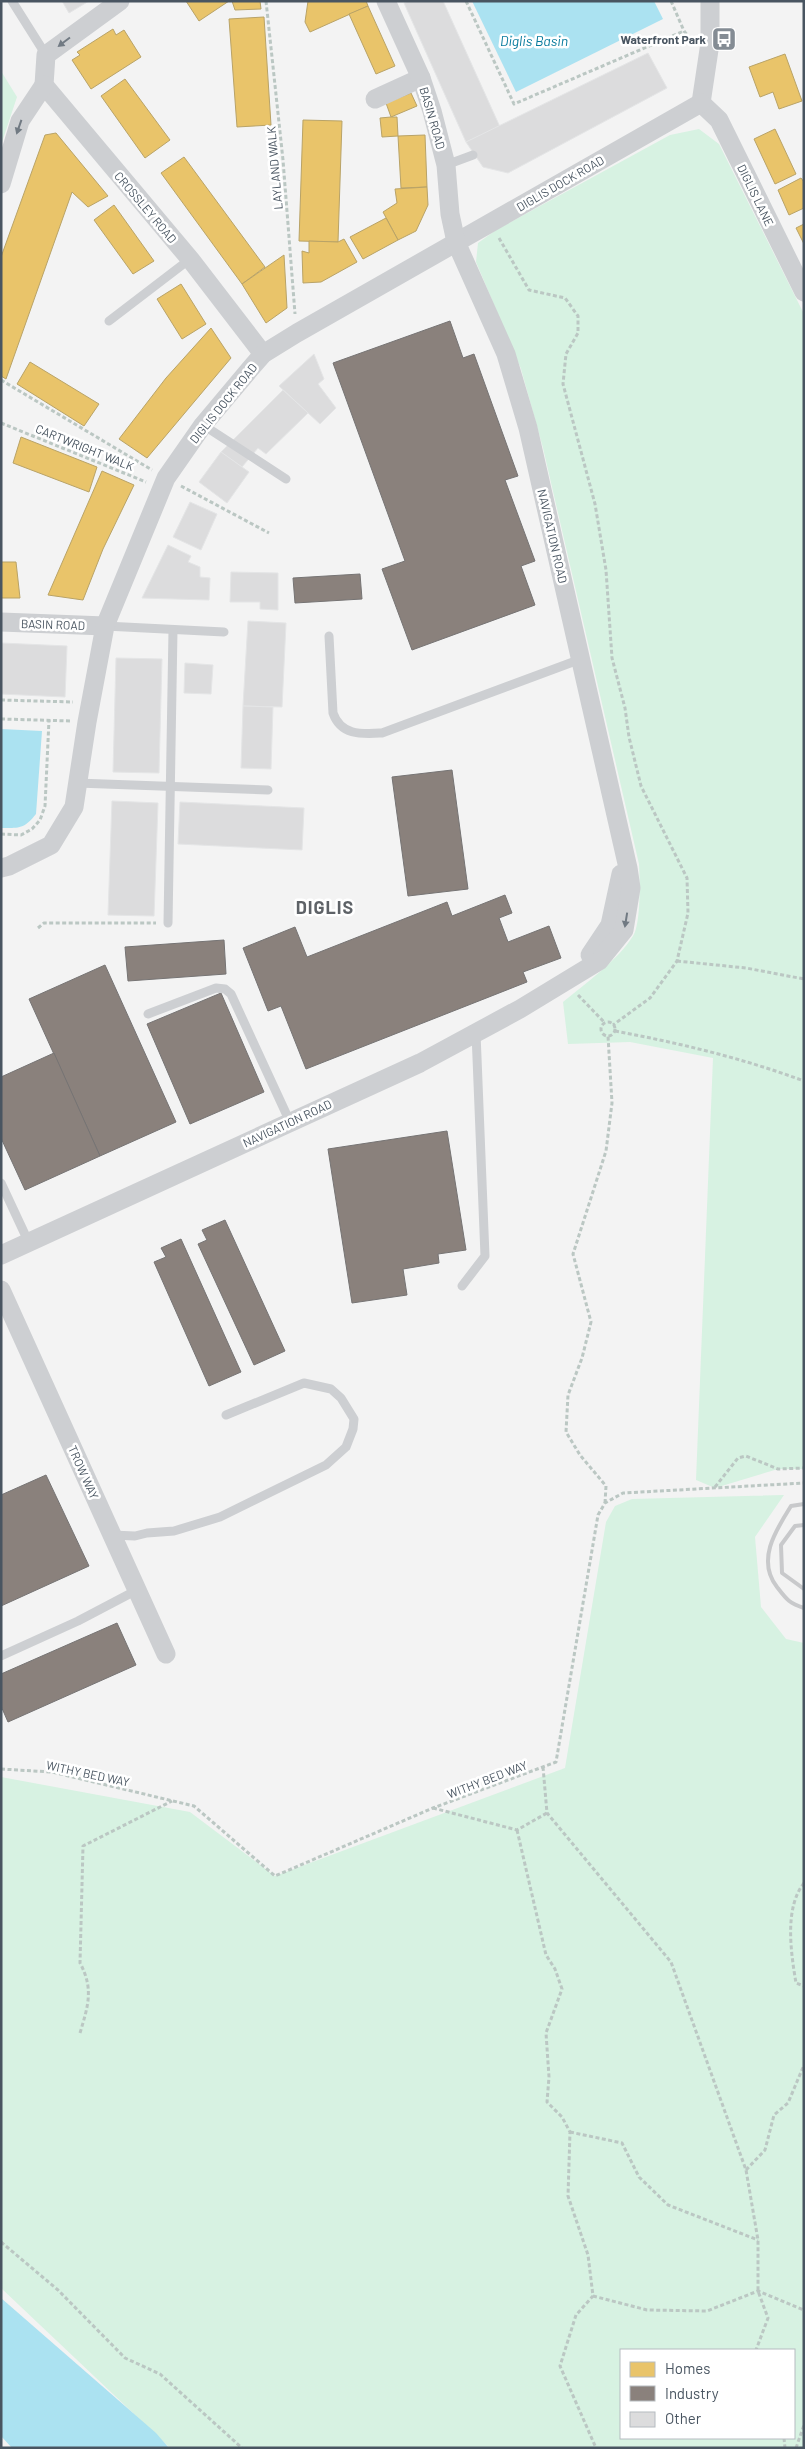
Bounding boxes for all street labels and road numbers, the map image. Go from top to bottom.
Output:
street label: BASIN ROAD [417,85,449,151]
street label: LAYLAND WALK [263,125,285,210]
street label: DIGLIS DOCK ROAD [514,152,606,214]
street label: DIGLIS LANE [735,162,777,228]
street label: CROSSLEY ROAD [112,168,180,246]
street label: DIGLIS DOCK ROAD [187,360,259,446]
street label: CARTWRIGHT WALK [34,421,137,473]
street label: NAVIGATION ROAD [535,488,571,584]
street label: BASIN ROAD [21,616,85,632]
street label: NAVIGATION ROAD [240,1096,334,1150]
street label: TROW WAY [66,1443,102,1501]
street label: WITHY BED WAY [45,1757,131,1789]
street label: WITHY BED WAY [445,1757,529,1801]

